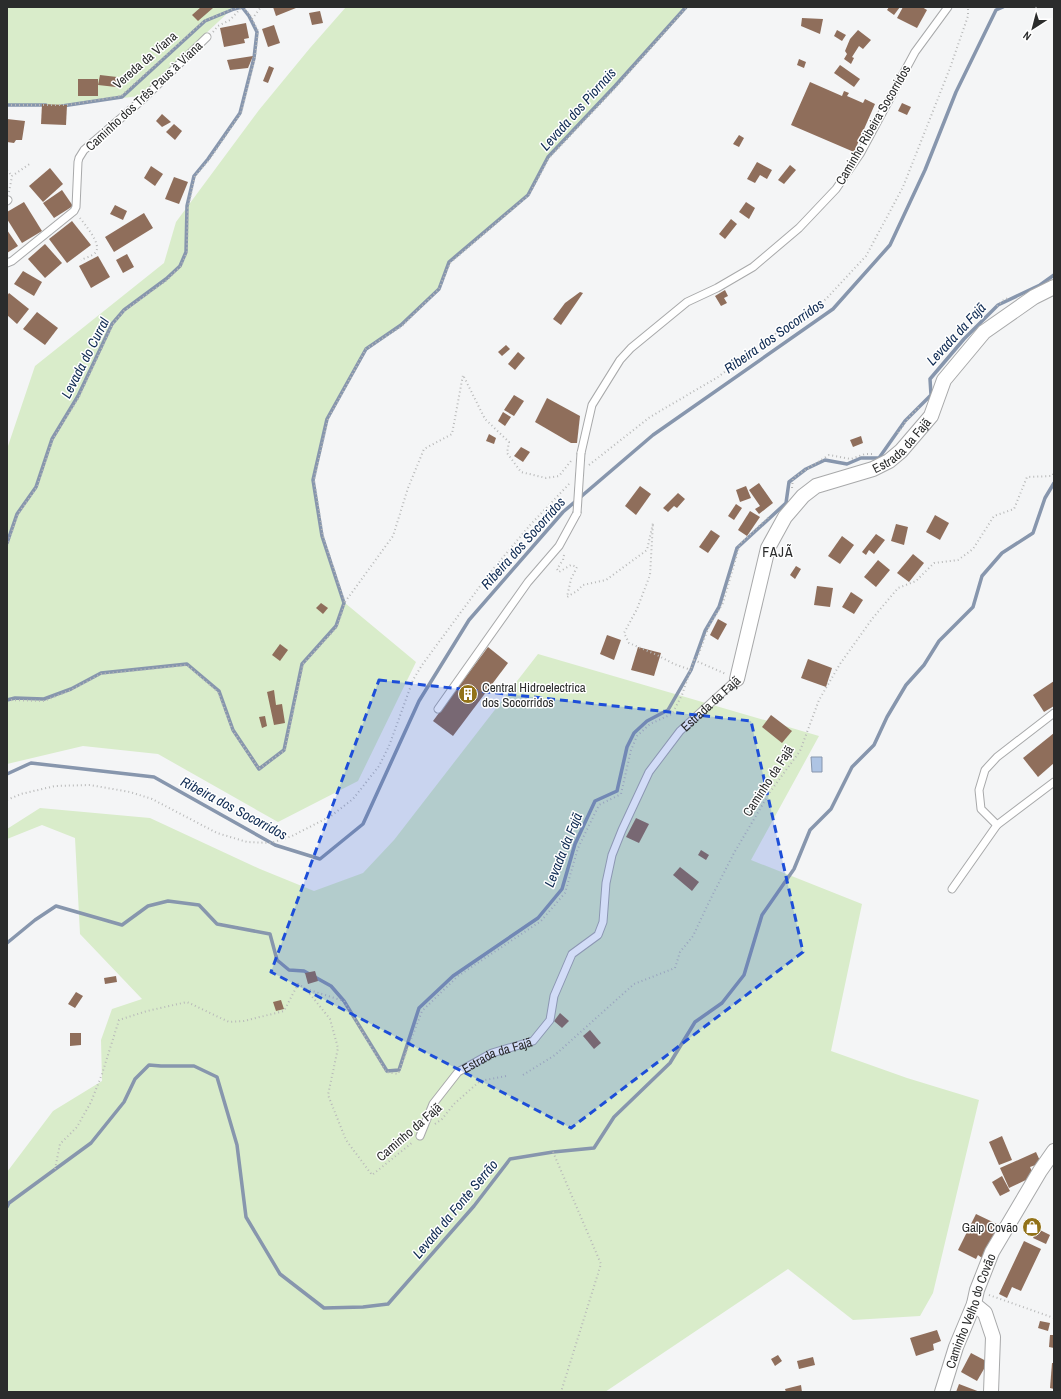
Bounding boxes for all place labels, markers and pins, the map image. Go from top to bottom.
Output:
place label: Central Hidroelectrica dos Socorridos [482,679,586,711]
building icon: Central Hidroelectrica dos Socorridos [457,683,479,705]
shop icon: Galp Covão [1021,1216,1043,1238]
place label: Galp Covão [962,1219,1018,1236]

